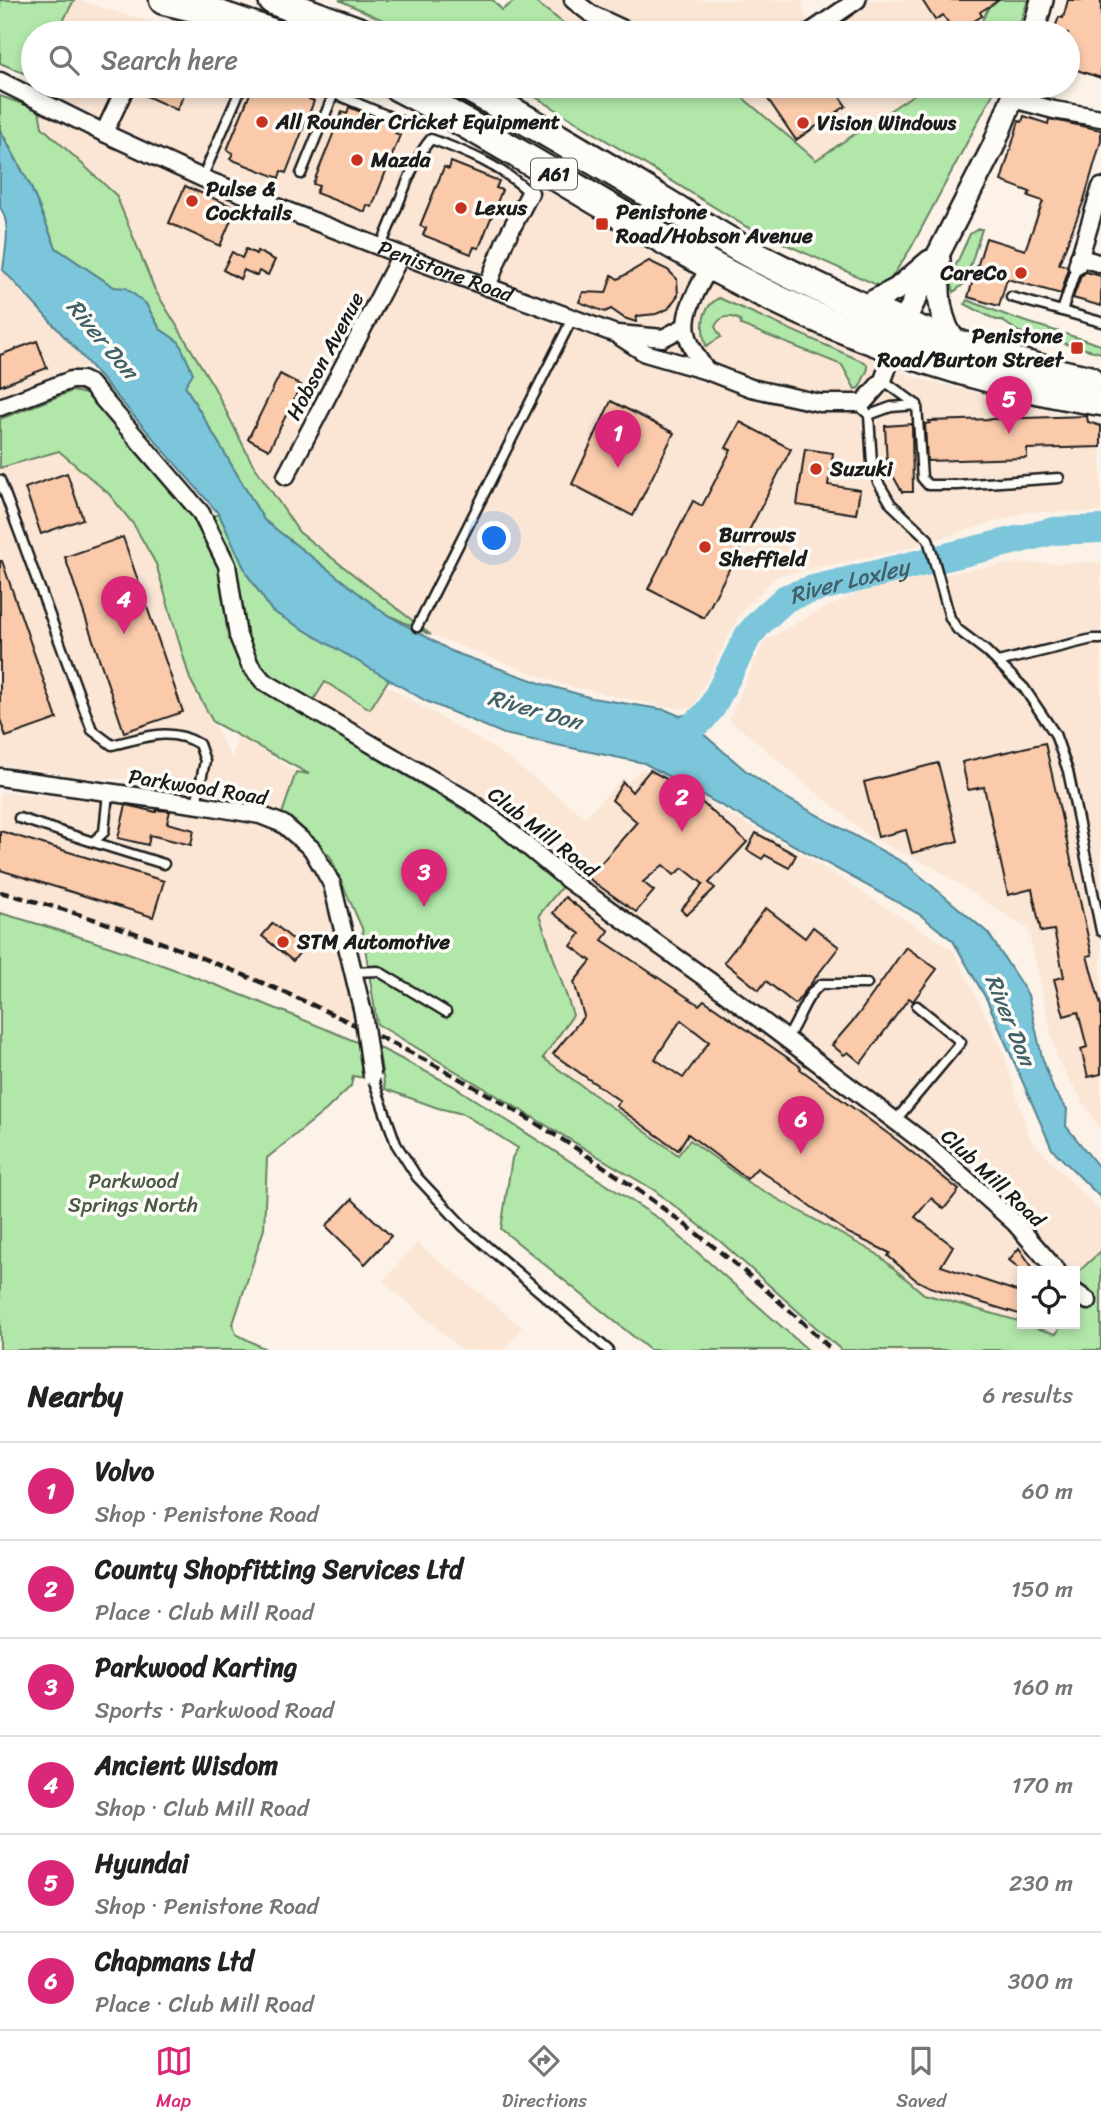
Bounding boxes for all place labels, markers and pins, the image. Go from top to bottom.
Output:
place label: All Rounder Cricket Equipment [275,103,561,141]
place label: Vision Windows [817,104,957,142]
marker: All Rounder Cricket Equipment [254,114,270,130]
marker: Vision Windows [795,115,811,131]
place label: Mazda [370,141,432,179]
marker: Mazda [349,152,365,168]
place label: Pulse & Cocktails [205,170,292,232]
place label: Lexus [475,189,527,227]
marker: Pulse & Cocktails [184,193,200,209]
place label: Penistone Road/Hobson Avenue [615,193,813,255]
marker: Lexus [453,200,469,216]
marker: Penistone Road/Hobson Avenue [594,216,610,232]
place label: CareCo [939,254,1008,292]
marker: CareCo [1013,265,1029,281]
place label: Penistone Road/Burton Street [876,317,1065,379]
marker: Penistone Road/Burton Street [1069,340,1085,356]
pin: 5 [986,376,1032,434]
pin: 1 [595,410,641,468]
place label: Suzuki [829,450,894,488]
marker: Suzuki [808,461,824,477]
place label: Burrows Sheffield [718,516,808,578]
marker: Burrows Sheffield [697,539,713,555]
pin: 4 [101,576,147,634]
pin: 2 [659,774,705,832]
pin: 3 [401,849,447,907]
place label: STM Automotive [296,923,450,961]
marker: STM Automotive [275,934,291,950]
pin: 6 [778,1096,824,1154]

